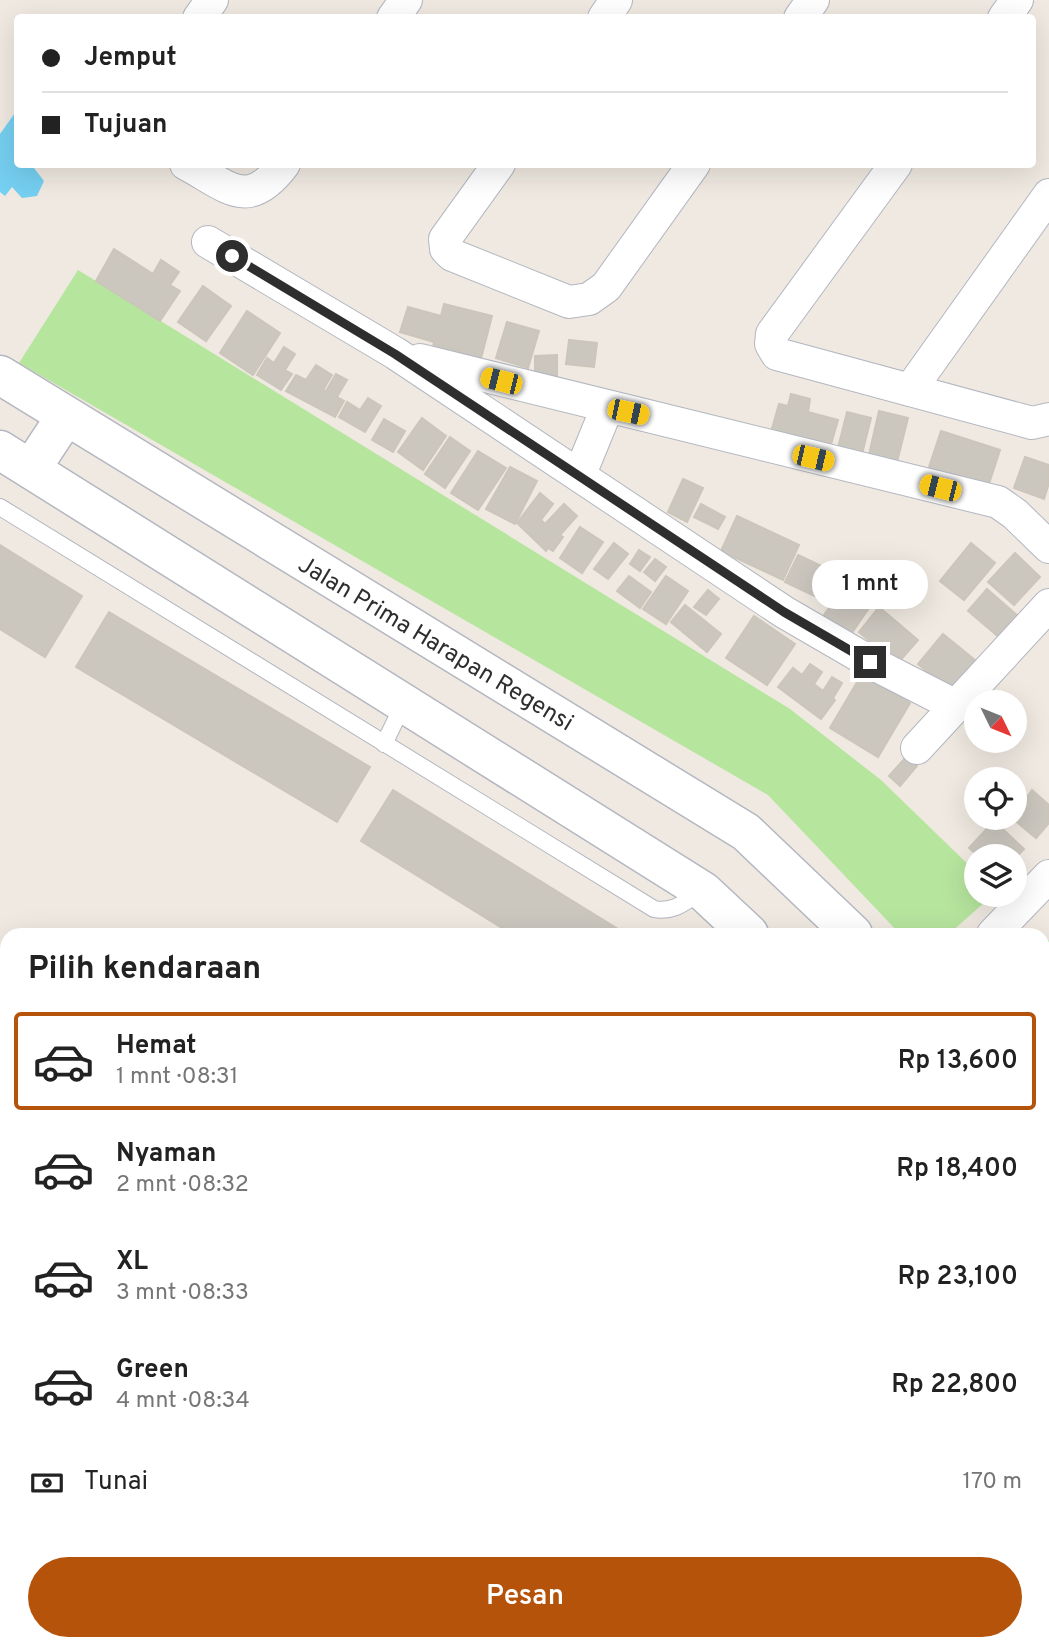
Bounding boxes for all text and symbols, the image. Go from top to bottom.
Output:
text: Jemput [84,42,177,75]
text: Tujuan [84,109,168,142]
route start [216,240,248,272]
car [479,366,524,396]
car [606,397,651,427]
car [791,443,836,473]
car [918,473,963,503]
street label: Jalan Prima Harapan Regensi [292,550,578,739]
callout: 1 mnt [812,560,928,610]
text: 1 mnt [842,570,898,599]
route end [854,646,886,678]
north arrow [964,690,1027,752]
map controls [964,690,1027,907]
button: locate [964,767,1027,830]
button: layers [964,844,1027,907]
text: Pilih kendaraan [28,950,261,990]
icon: car [32,1030,95,1093]
text: Hemat [116,1030,196,1063]
text: Rp 13,600 [898,1045,1018,1078]
text: 1 mnt · 08:31 [116,1063,238,1092]
icon: car [32,1138,95,1201]
text: Nyaman [116,1138,216,1171]
text: Rp 18,400 [896,1153,1018,1186]
text: 2 mnt · 08:32 [116,1171,249,1200]
icon: car [32,1246,95,1309]
text: XL [116,1246,148,1279]
text: Rp 23,100 [898,1261,1018,1294]
text: 3 mnt · 08:33 [116,1279,249,1308]
icon: car [32,1354,95,1417]
text: Green [116,1354,189,1387]
text: Rp 22,800 [891,1369,1018,1402]
text: 4 mnt · 08:34 [116,1387,250,1416]
icon: cash [28,1464,66,1502]
text: Tunai [84,1466,148,1499]
text: 170 m [963,1468,1022,1497]
button: Pesan [28,1557,1022,1637]

